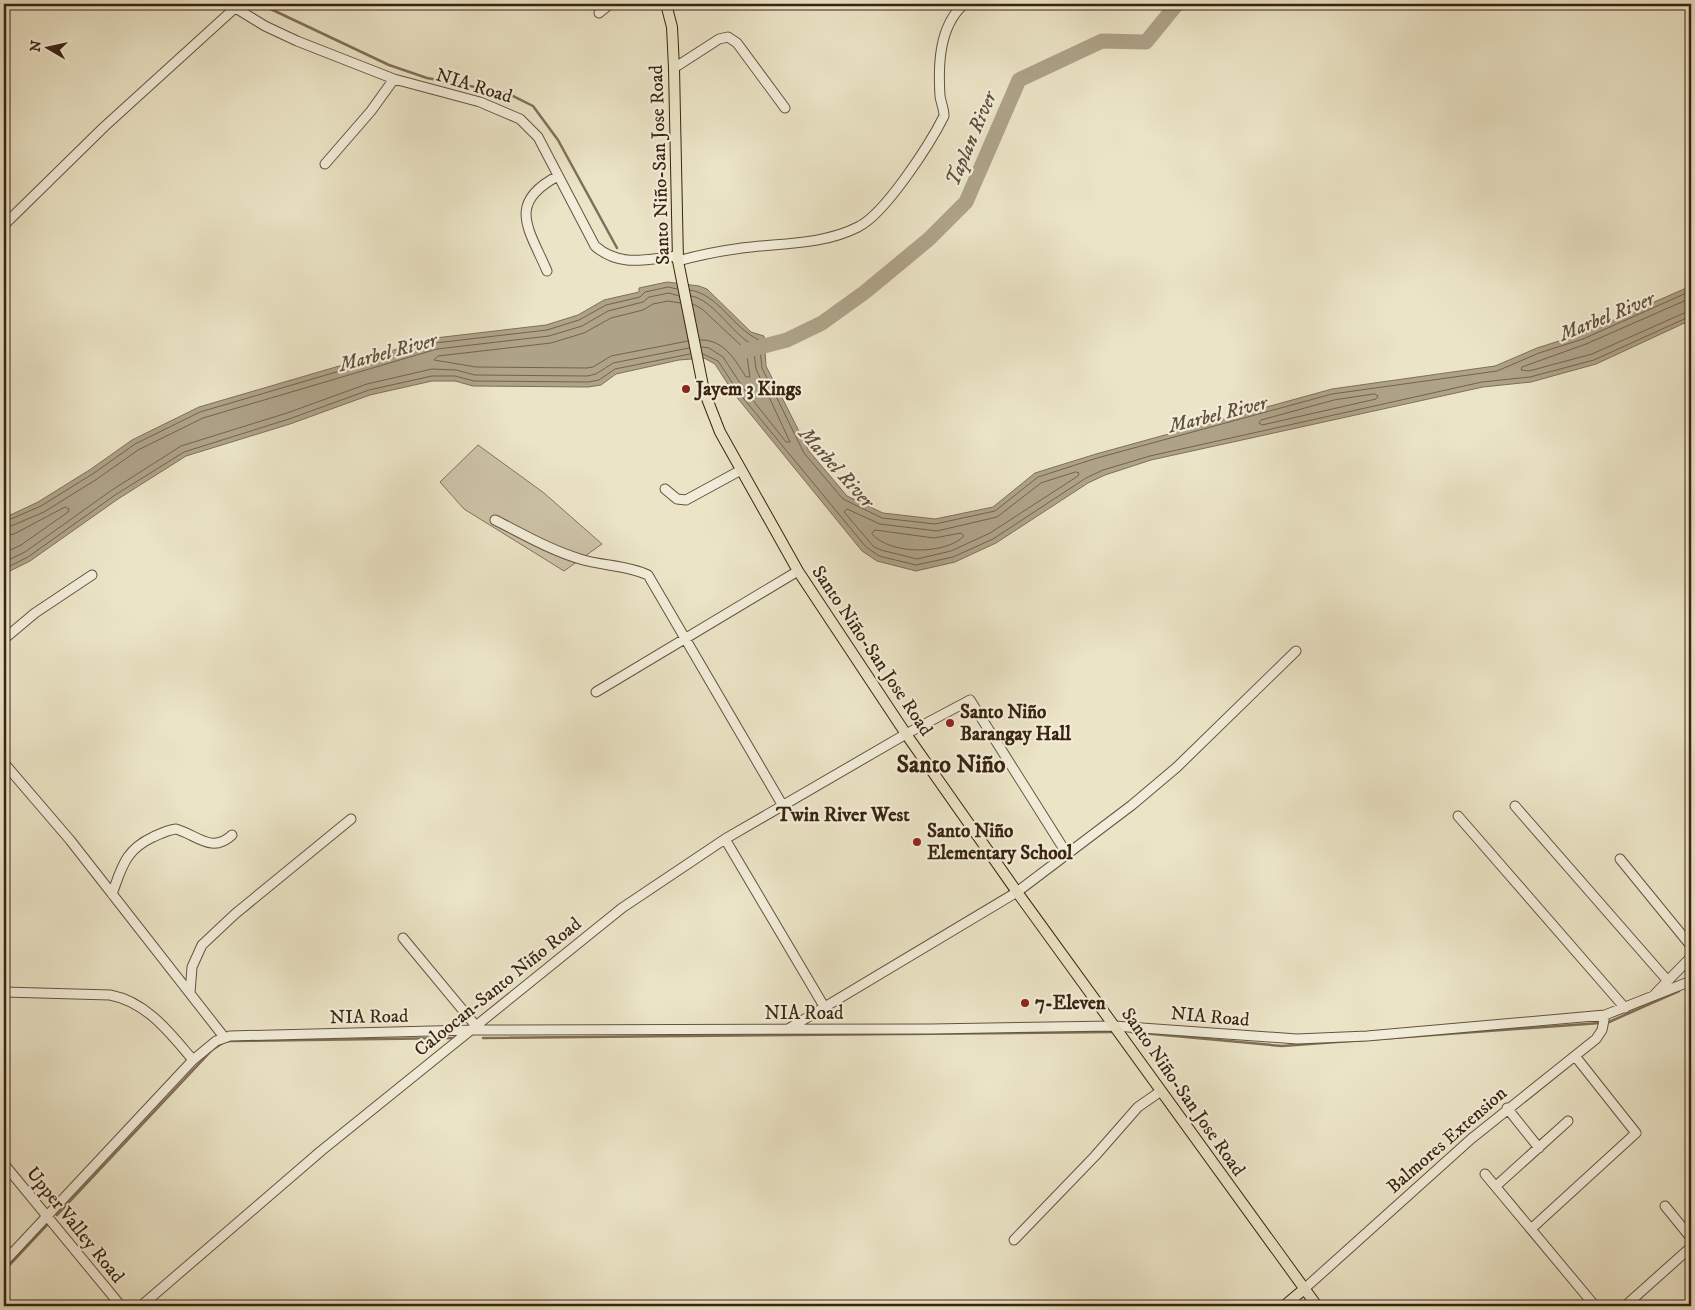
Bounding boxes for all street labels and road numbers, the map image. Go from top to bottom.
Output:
street label: NIA Road [433,63,516,109]
street label: Santo Niño-San Jose Road [645,64,675,265]
street label: Santo Niño-San Jose Road [806,562,938,741]
street label: Caloocan-Santo Niño Road [410,912,587,1062]
street label: NIA Road [765,1002,844,1025]
street label: NIA Road [1170,1002,1251,1032]
street label: Santo Niño-San Jose Road [1116,1003,1250,1181]
street label: NIA Road [329,1005,409,1029]
street label: Balmores Extension [1382,1082,1512,1198]
street label: Upper Valley Road [21,1162,129,1288]

